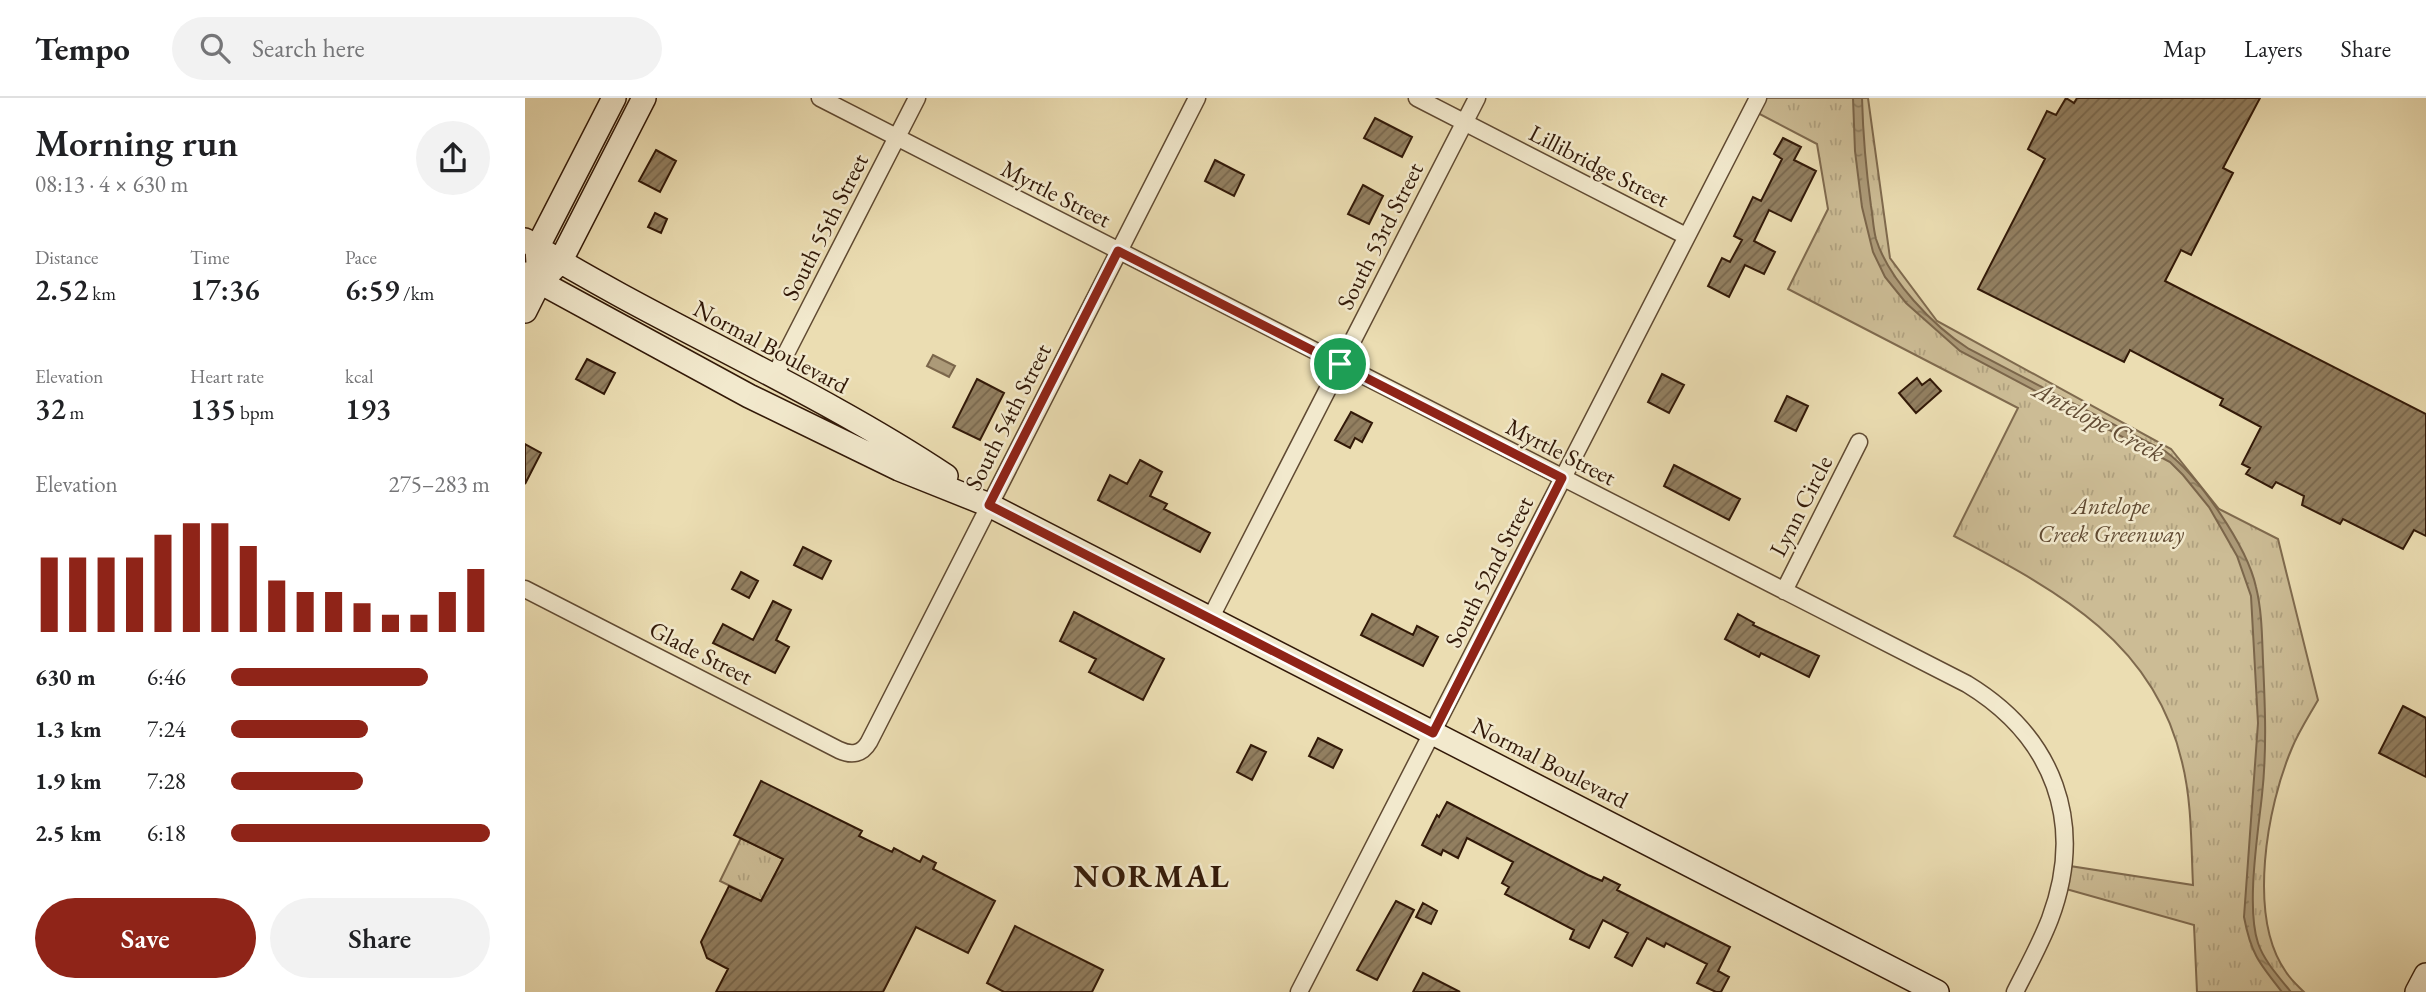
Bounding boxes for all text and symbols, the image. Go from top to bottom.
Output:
search box [172,17,662,80]
text: Tempo [35,27,130,70]
icon: search [196,29,234,67]
text: Search here [252,31,365,65]
text: Map [2163,33,2206,64]
text: Layers [2244,33,2303,64]
text: Share [2341,33,2391,64]
street label: Lillibridge Street [1524,117,1675,214]
text: Morning run [35,118,238,167]
button: share [416,121,490,195]
street label: South 55th Street [774,148,875,305]
street label: Myrtle Street [996,153,1117,235]
street label: South 53rd Street [1329,157,1430,315]
text: 08:13 · 4 × 630 m [35,169,188,199]
text: Distance [35,245,98,270]
text: Time [190,245,230,270]
text: Pace [345,245,377,270]
text: 2.52 [35,270,88,309]
text: 17:36 [190,270,260,309]
text: 6:59 [345,270,399,309]
text: km [88,281,116,306]
text: /km [399,281,434,306]
street label: Normal Boulevard [688,293,855,401]
pin [1310,334,1370,394]
street label: South 54th Street [957,338,1058,495]
icon: arrive [1321,345,1359,383]
text: Elevation [35,364,103,389]
text: Heart rate [190,364,264,389]
text: kcal [345,364,374,389]
water label: Antelope Creek [2026,371,2171,470]
text: 32 [35,389,66,428]
text: 135 [190,389,236,428]
text: 193 [345,389,391,428]
text: m [66,400,84,425]
text: bpm [236,400,274,425]
street label: Myrtle Street [1501,411,1622,493]
street label: Lynn Circle [1762,450,1839,562]
text: Elevation [35,469,118,499]
text: 275–283 m [389,469,490,499]
street label: South 52nd Street [1437,490,1540,653]
park label: Antelope Creek Greenway [2038,490,2184,549]
street label: Glade Street [644,613,759,692]
text: 630 m [35,662,96,692]
text: 6:46 [147,662,186,692]
street label: Normal Boulevard [1467,710,1634,816]
text: 1.3 km [35,714,102,744]
text: 7:24 [147,714,186,744]
text: 1.9 km [35,766,102,796]
text: 7:28 [147,766,186,796]
text: 2.5 km [35,818,102,848]
text: 6:18 [147,818,186,848]
district label: NORMAL [1073,855,1231,897]
button: Save [35,898,256,978]
button: Share [270,898,490,978]

